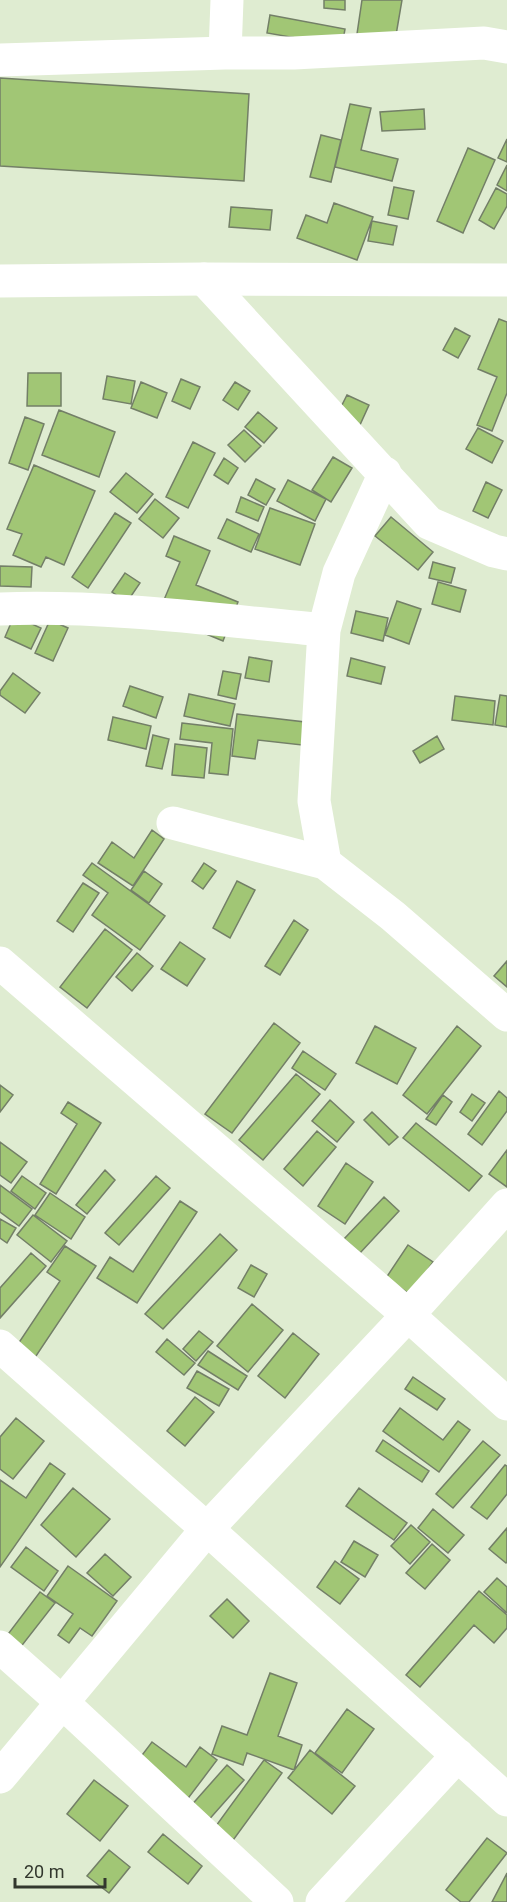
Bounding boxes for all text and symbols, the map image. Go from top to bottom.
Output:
scale bar [15,1851,105,1889]
text: 20 m [24,1861,64,1882]

